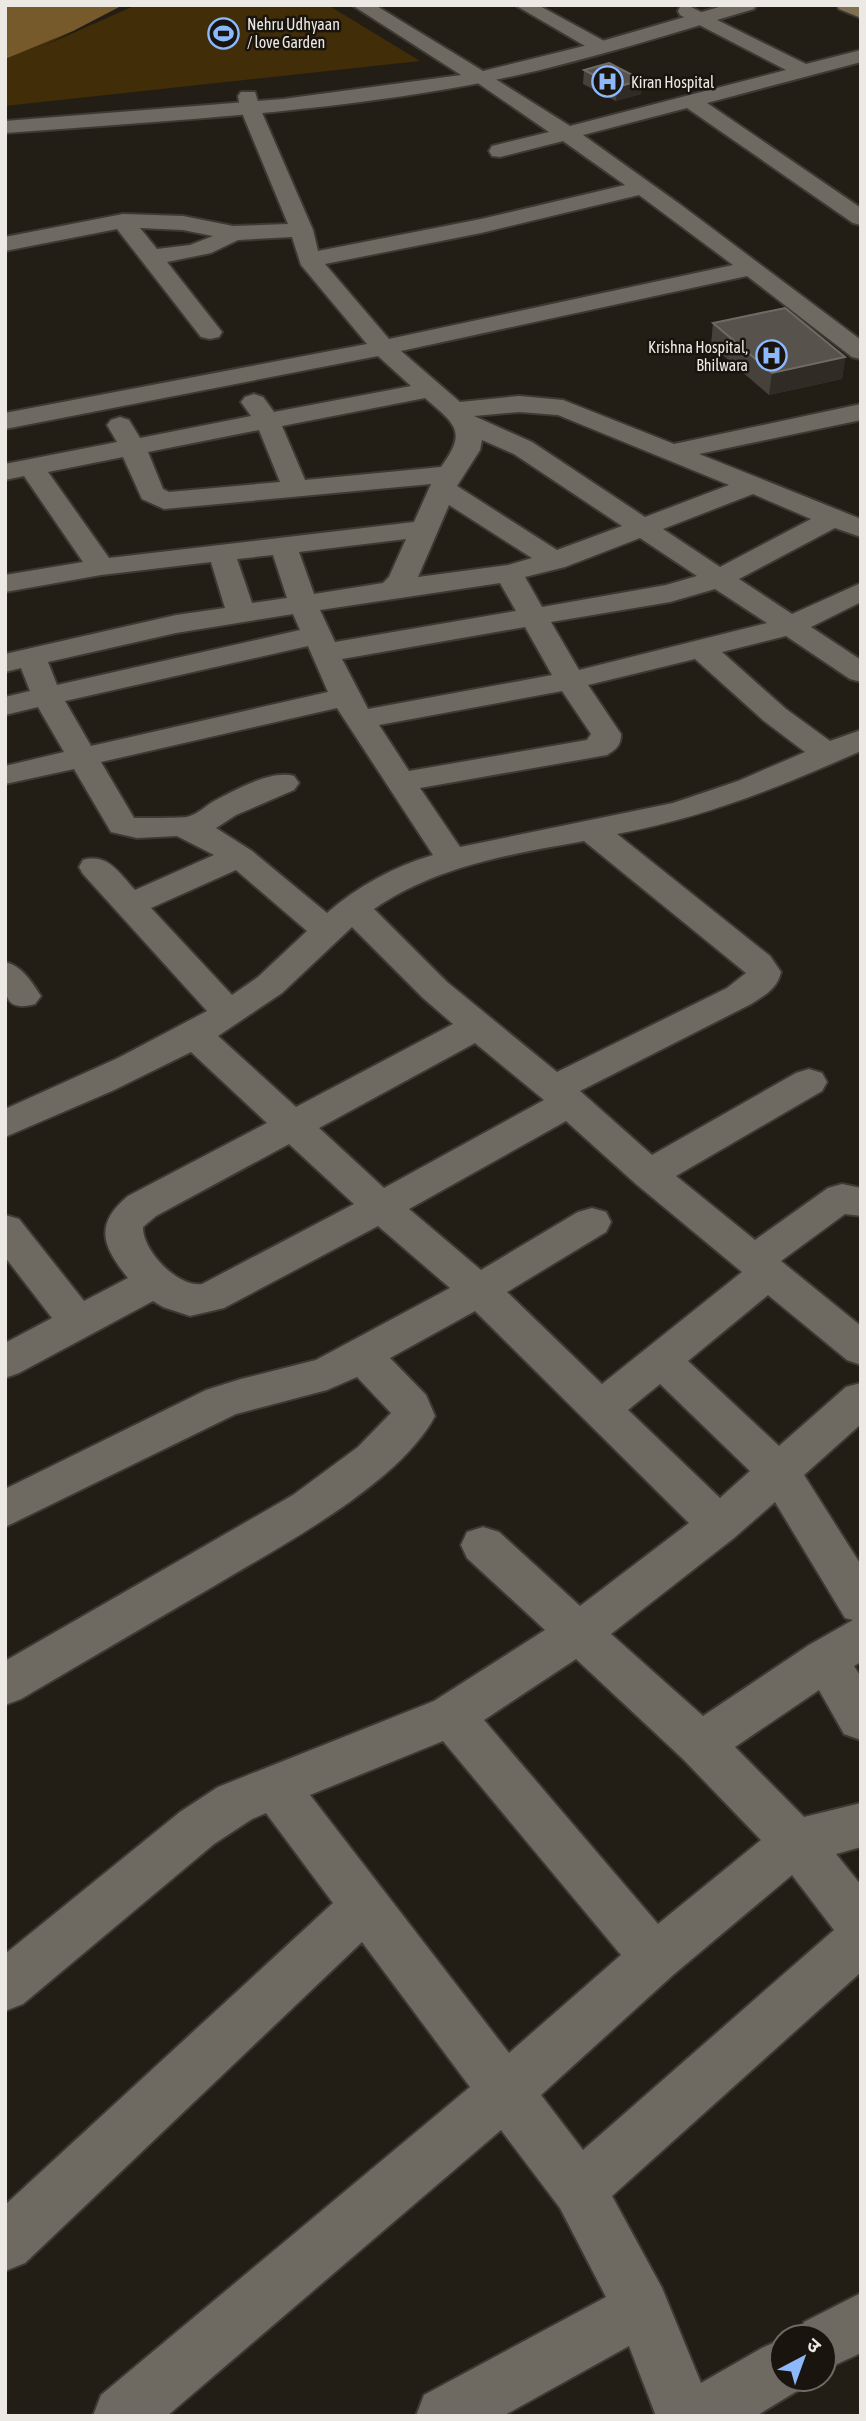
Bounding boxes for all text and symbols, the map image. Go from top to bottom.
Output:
place label: Nehru Udhyaan / love Garden [247,15,340,51]
sports icon: Nehru Udhyaan / love Garden [207,16,241,50]
hospital icon: Kiran Hospital [591,65,625,99]
place label: Kiran Hospital [631,73,715,92]
place label: Krishna Hospital, Bhilwara [648,338,748,374]
hospital icon: Krishna Hospital, Bhilwara [754,339,788,373]
north arrow [768,2323,838,2393]
text: उ [803,2333,826,2358]

